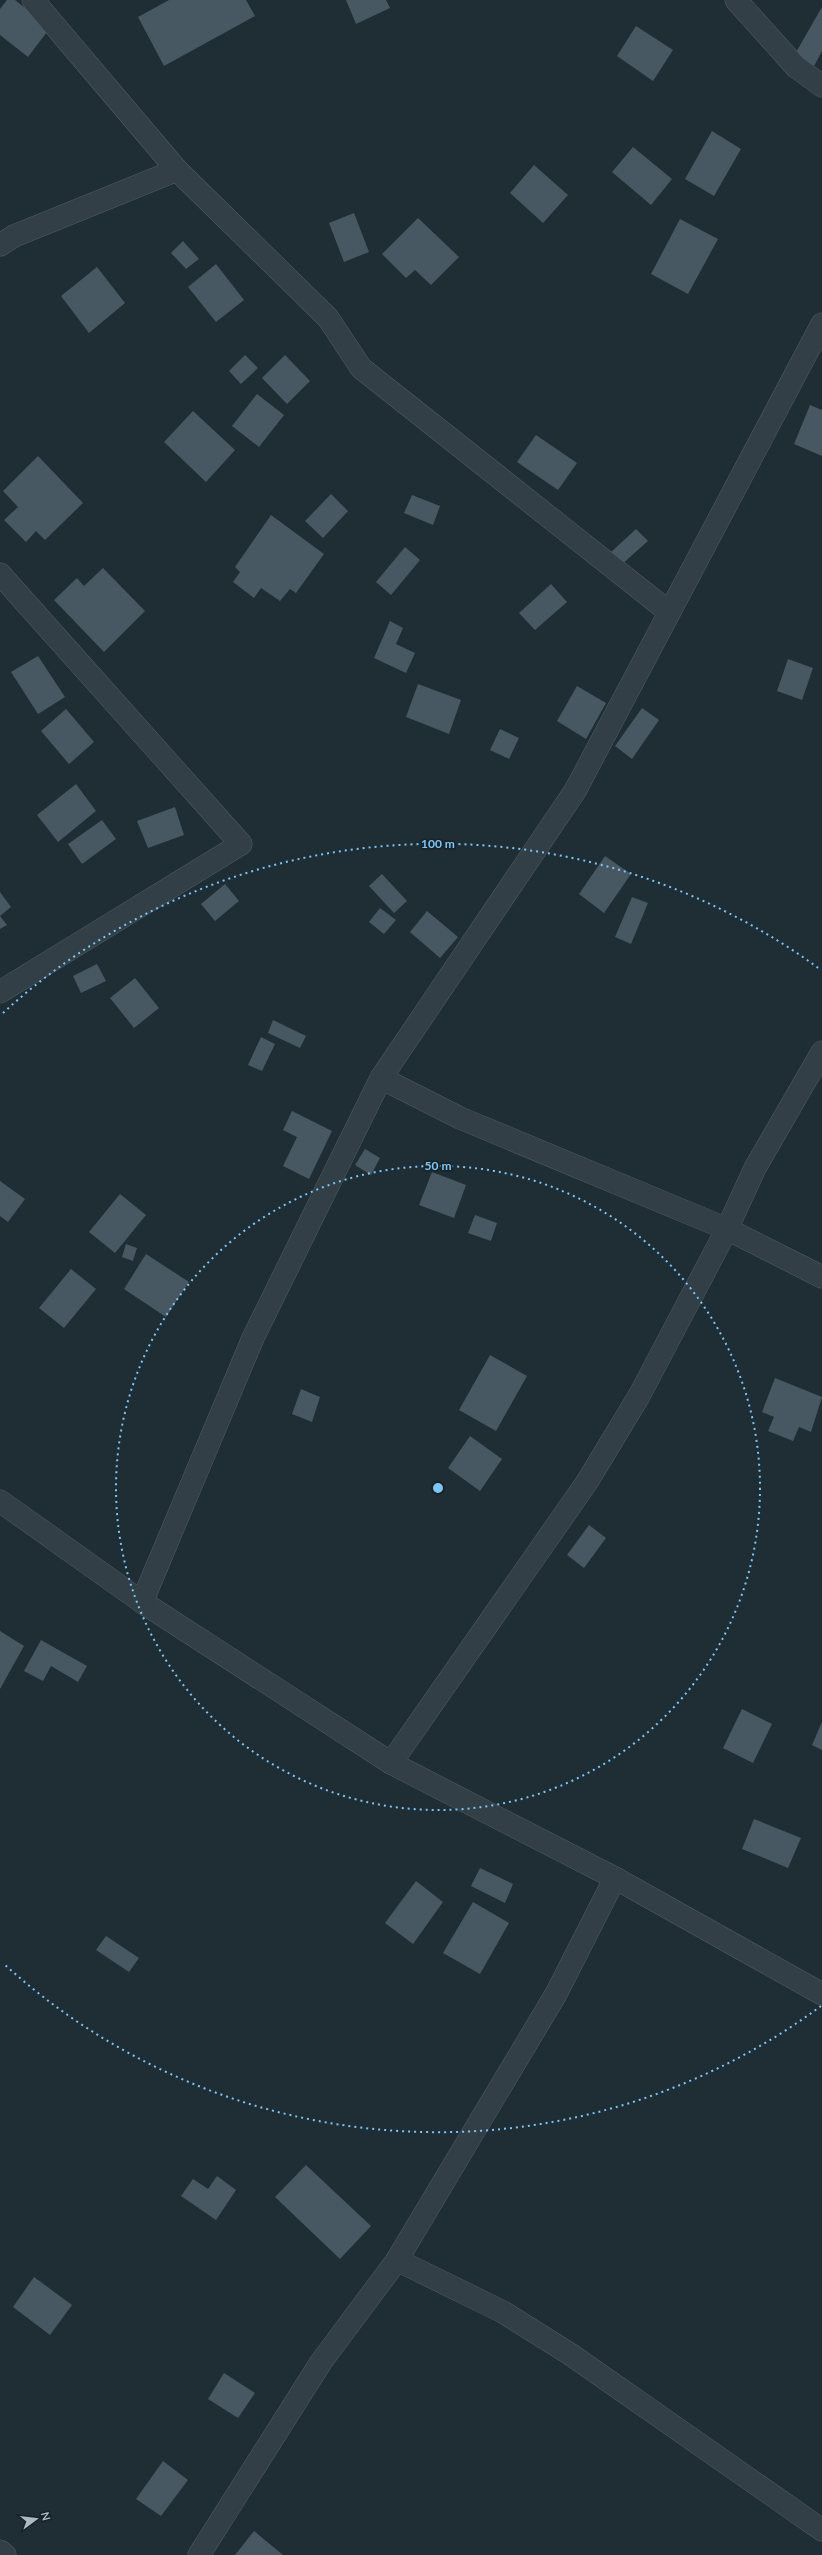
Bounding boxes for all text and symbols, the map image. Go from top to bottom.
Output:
text: 100 m [421,836,455,851]
text: 50 m [425,1158,451,1173]
centre of rings [431,1481,445,1495]
north arrow [16,2499,56,2539]
text: N [39,2511,54,2522]

